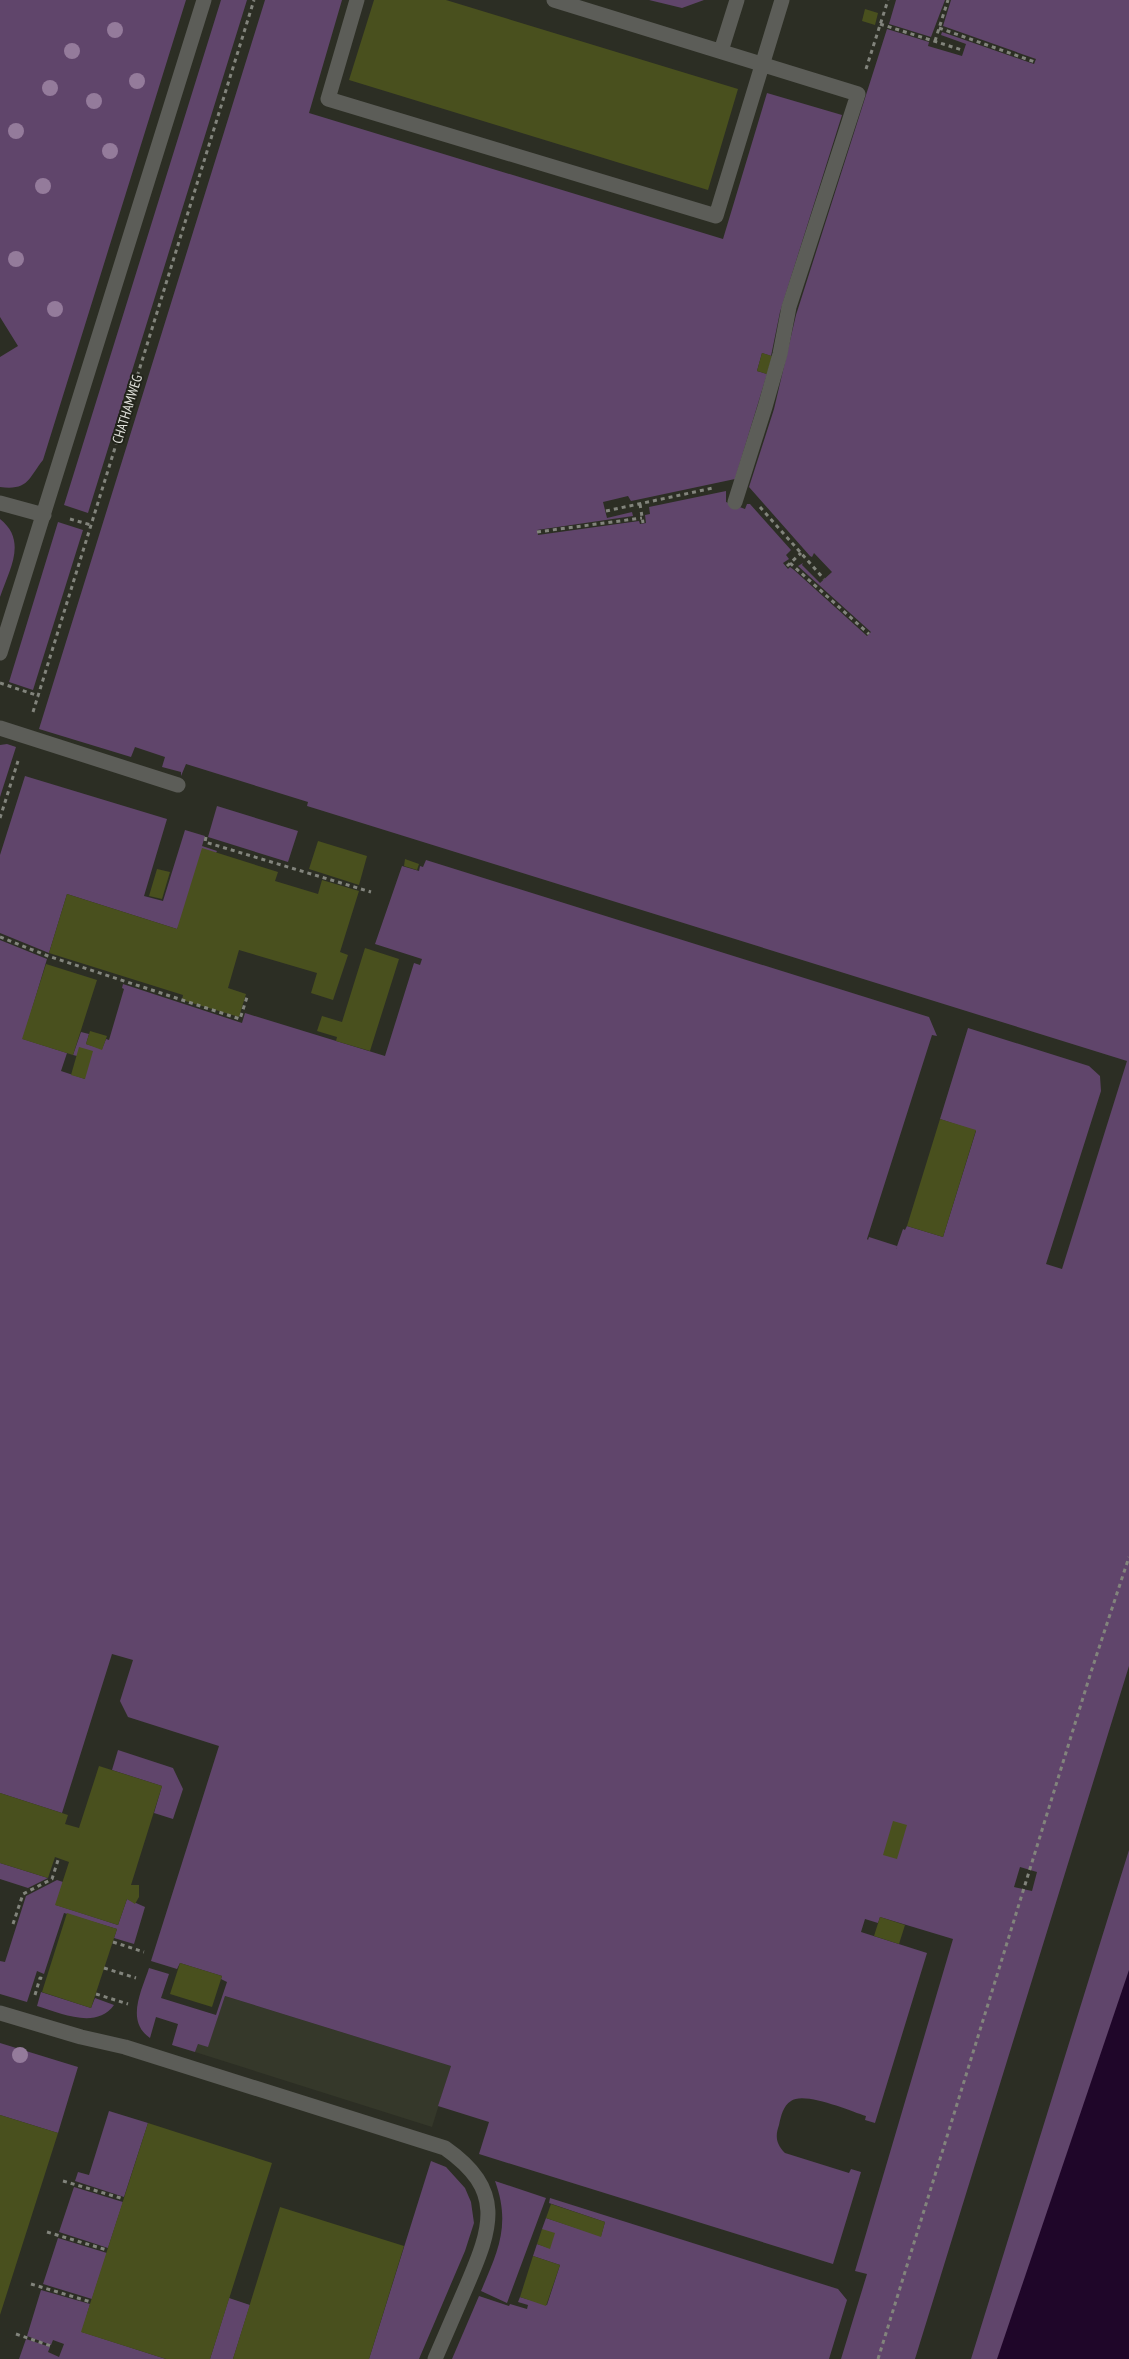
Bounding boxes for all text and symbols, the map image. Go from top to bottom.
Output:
street label: CHATHAMWEG [108,372,146,446]

